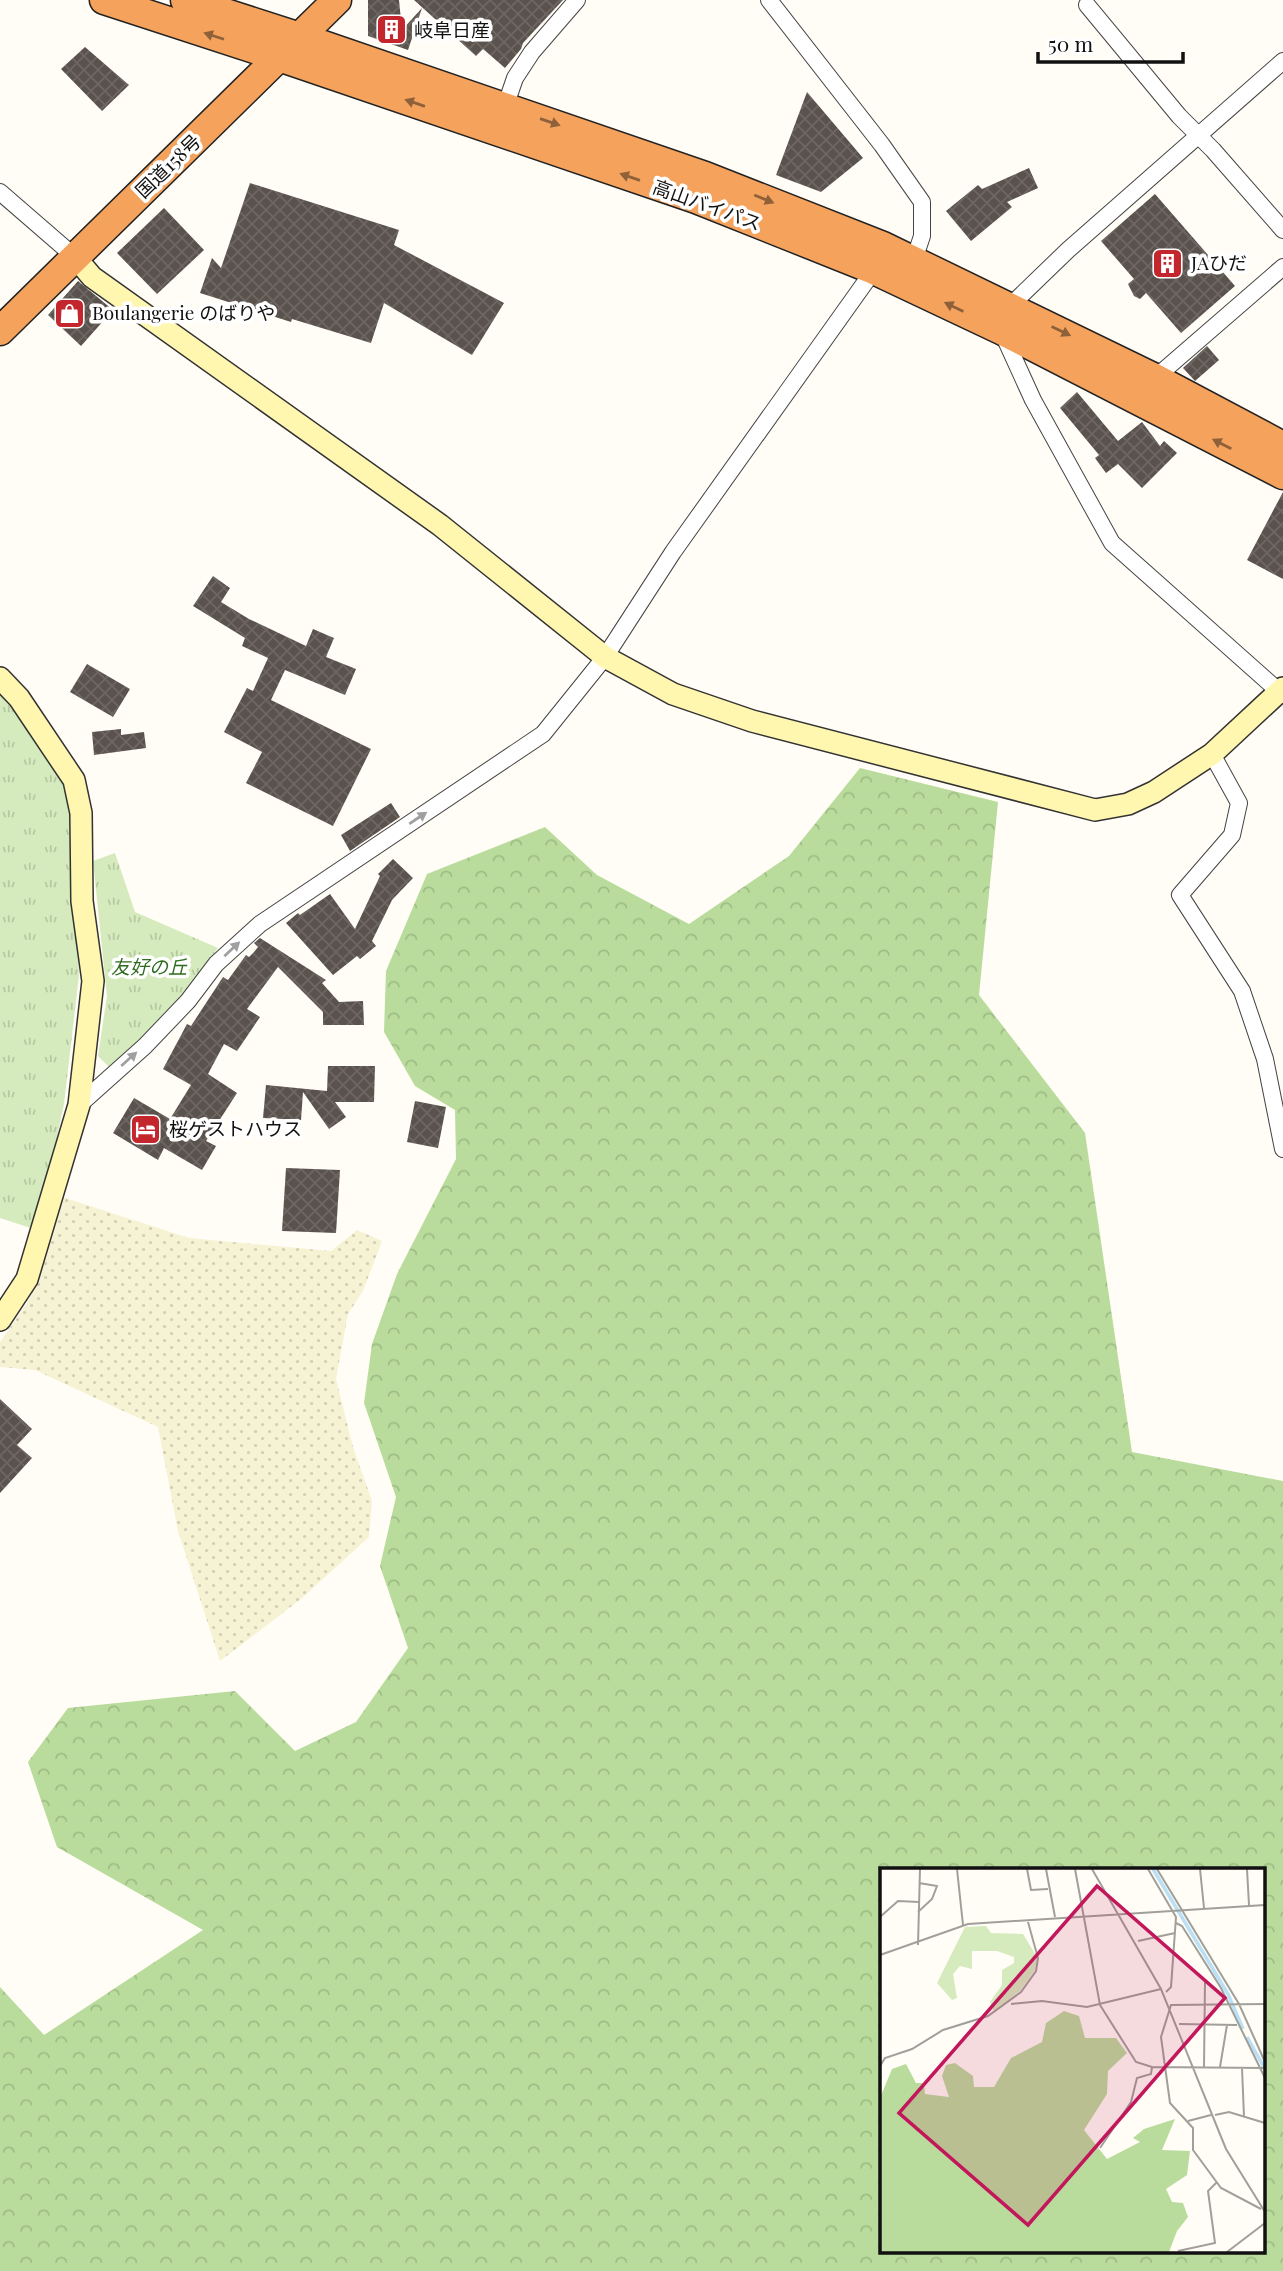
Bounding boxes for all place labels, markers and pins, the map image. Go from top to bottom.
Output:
building icon: 岐阜日産 [374,13,408,47]
place label: 岐阜日産 [414,16,490,42]
building icon: JAひだ [1151,246,1185,280]
place label: JAひだ [1190,249,1247,275]
shop icon: Boulangerie のばりや [52,296,86,330]
place label: Boulangerie のばりや [92,299,275,325]
hotel icon: 桜ゲストハウス [129,1112,163,1146]
place label: 桜ゲストハウス [169,1115,302,1141]

